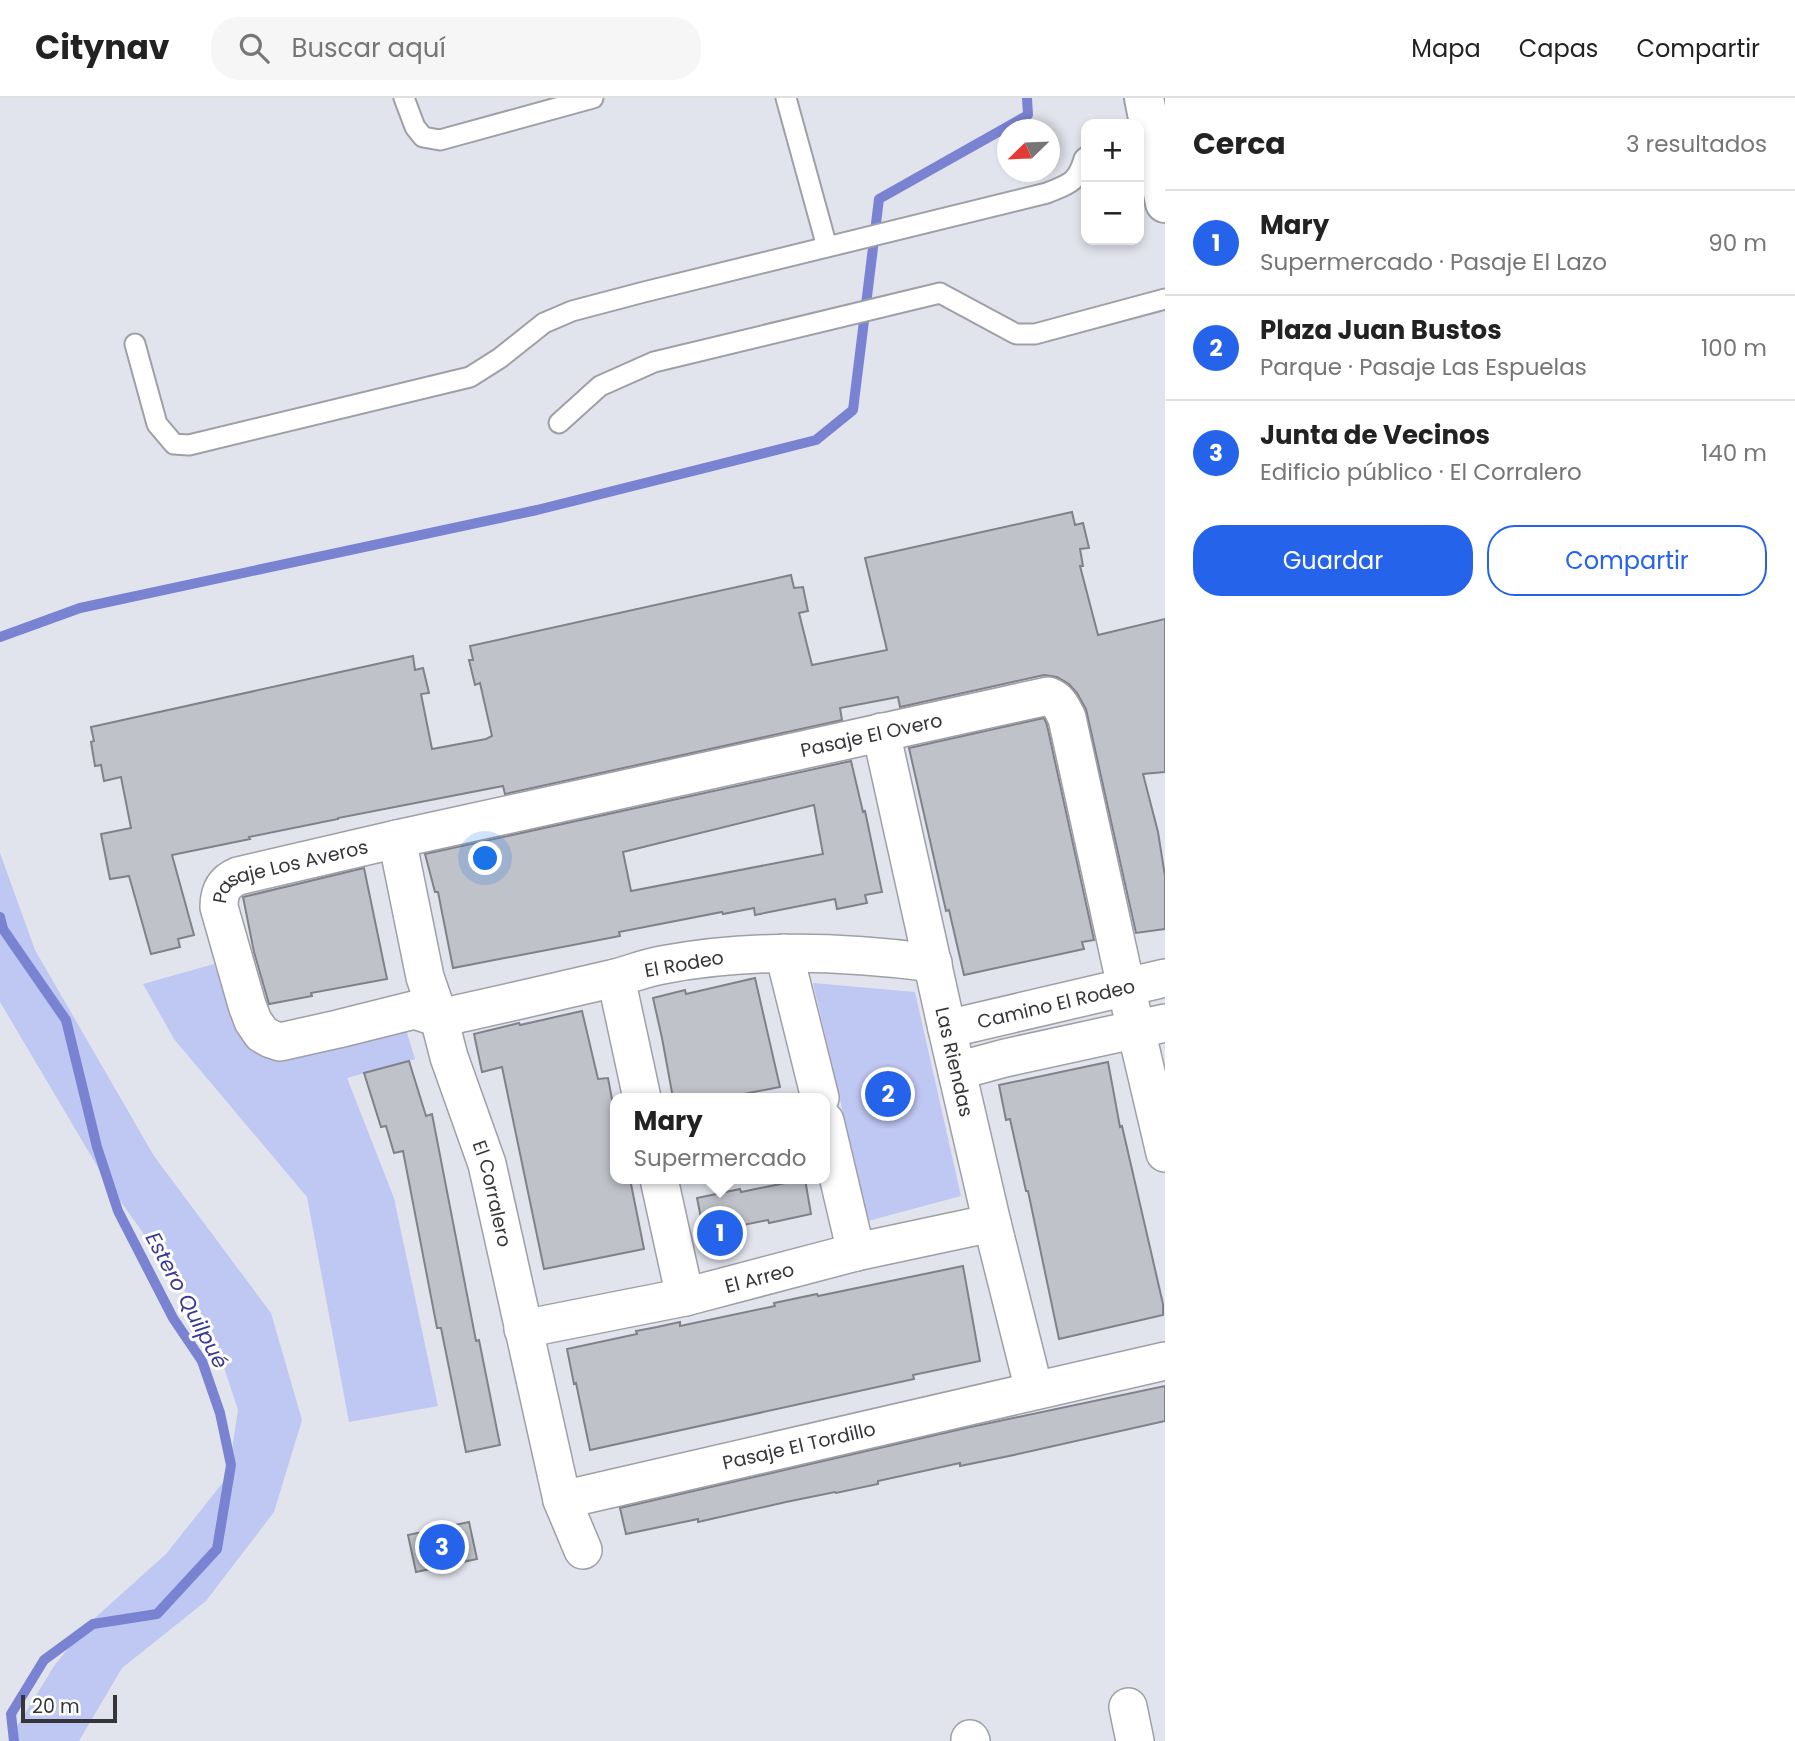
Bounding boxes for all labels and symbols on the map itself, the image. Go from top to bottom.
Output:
north arrow [997,119,1060,182]
street label: Pasaje El Overo [798,706,945,763]
street label: Pasaje Los Averos [205,833,371,905]
your location [468,841,502,875]
street label: El Rodeo [642,944,726,984]
street label: Camino El Rodeo [974,972,1138,1035]
street label: Las Riendas [929,1004,980,1119]
pin: 2 [865,1068,911,1120]
street label: El Corralero [466,1136,519,1250]
pin: 1 [697,1207,743,1259]
water label: Estero Quilpué [139,1227,235,1373]
street label: El Arreo [722,1255,797,1299]
street label: Pasaje El Tordillo [720,1415,878,1476]
pin: 3 [419,1521,465,1573]
scale bar [21,1692,117,1724]

